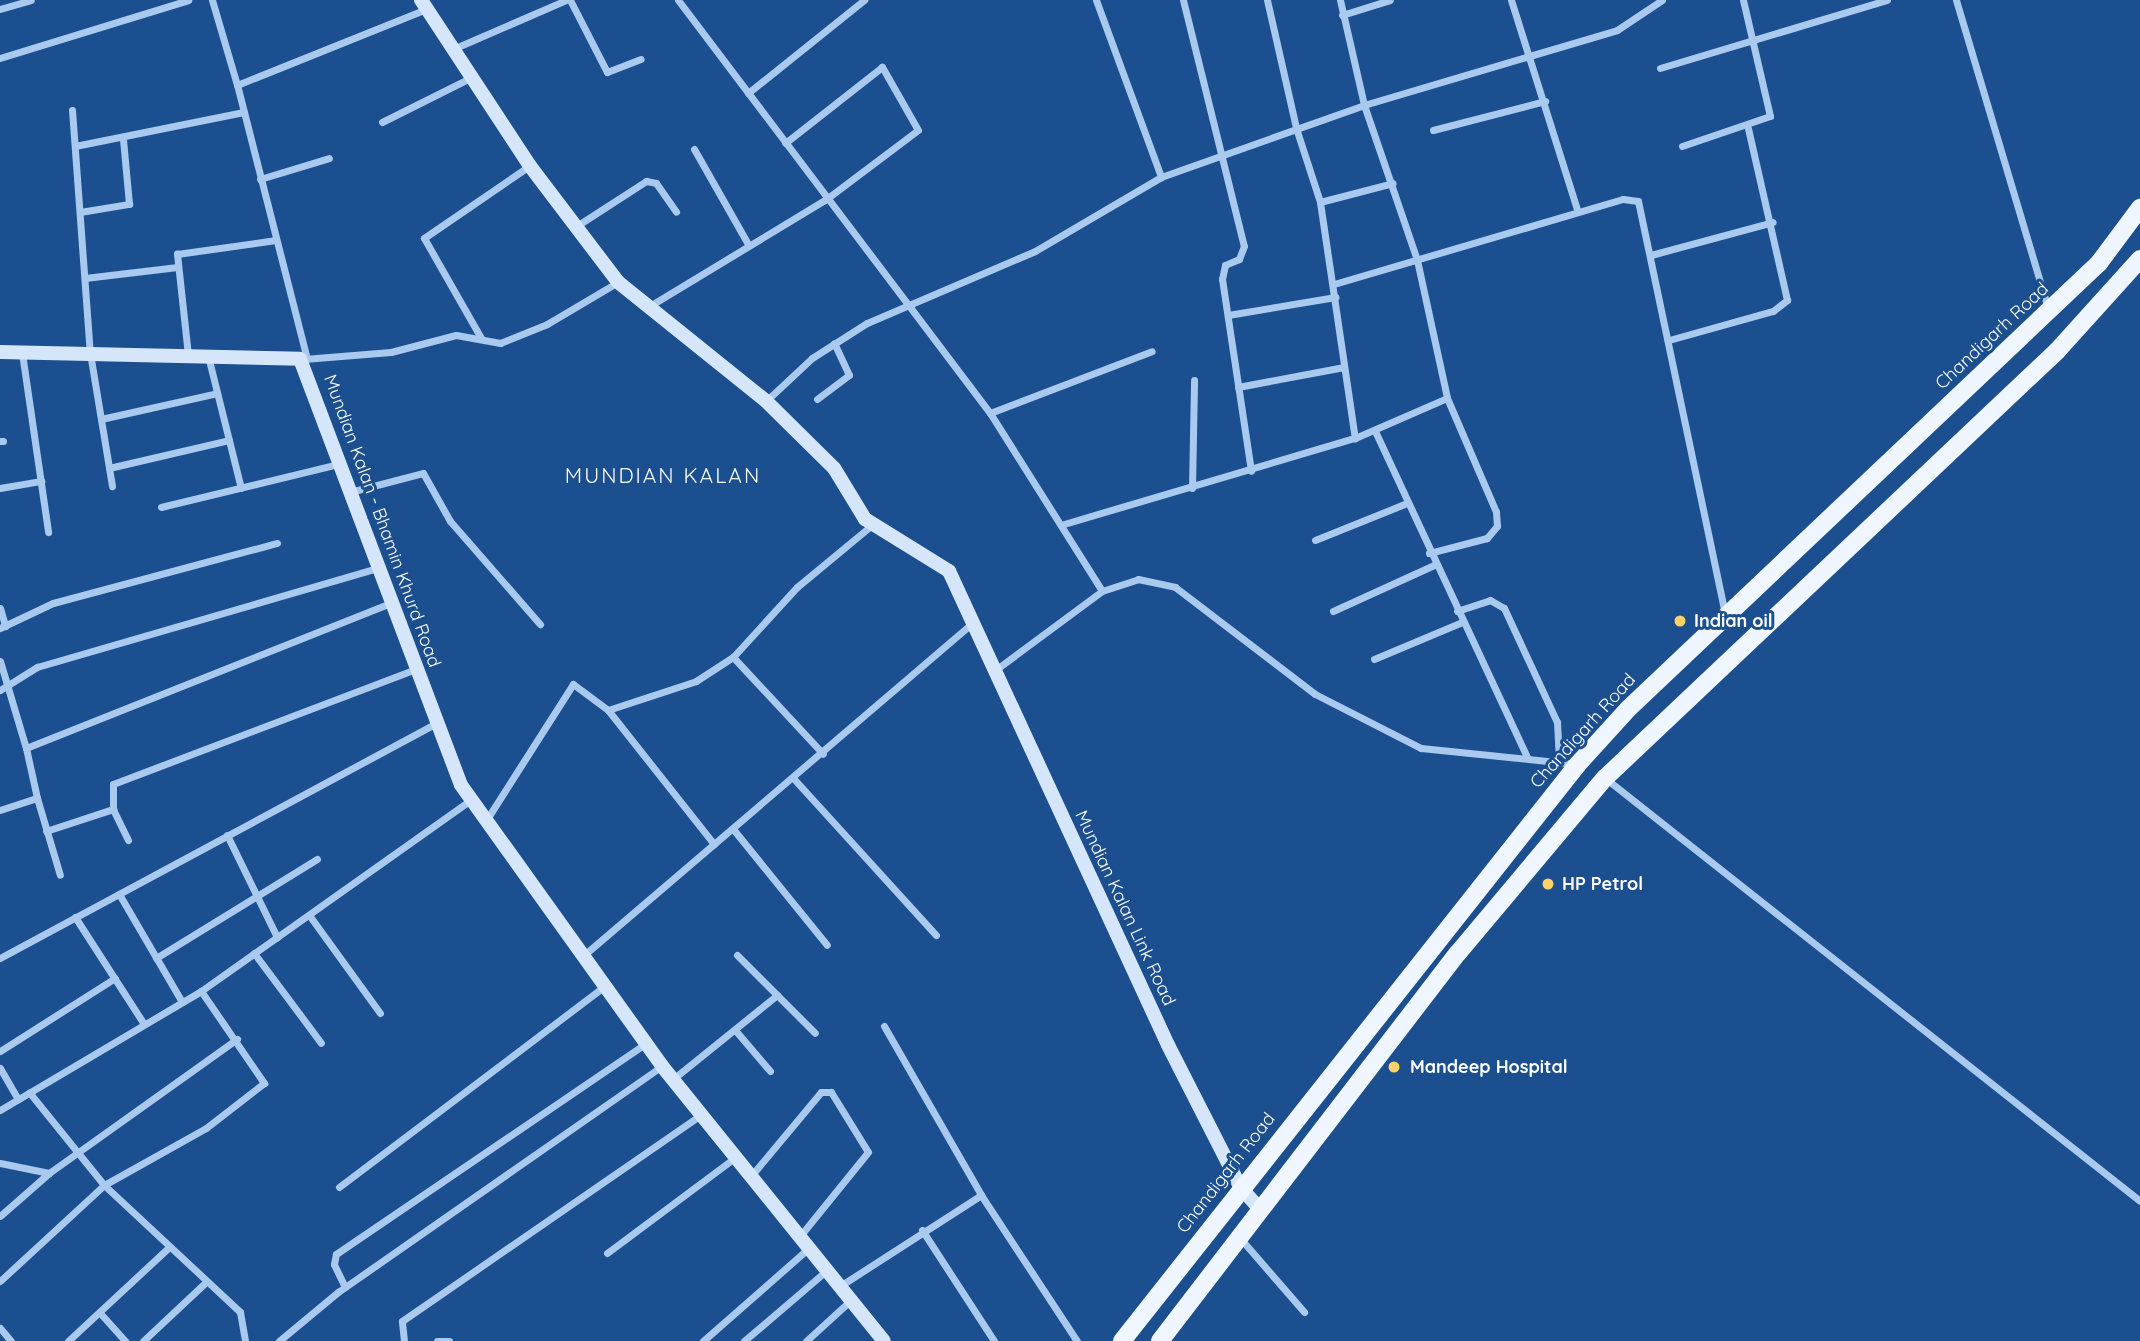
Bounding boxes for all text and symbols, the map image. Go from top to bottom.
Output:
street label: Chandigarh Road [1931,278,2053,394]
street label: Mundian Kalan - Bhamin Khurd Road [319,372,445,670]
district label: MUNDIAN KALAN [566,462,760,488]
place label: Indian oil [1694,610,1773,632]
marker: Indian oil [1672,613,1688,629]
street label: Chandigarh Road [1526,669,1640,793]
street label: Mundian Kalan Link Road [1070,807,1180,1009]
place label: HP Petrol [1562,873,1643,895]
marker: HP Petrol [1540,876,1556,892]
place label: Mandeep Hospital [1410,1056,1568,1078]
marker: Mandeep Hospital [1384,1057,1404,1077]
street label: Chandigarh Road [1172,1109,1280,1237]

